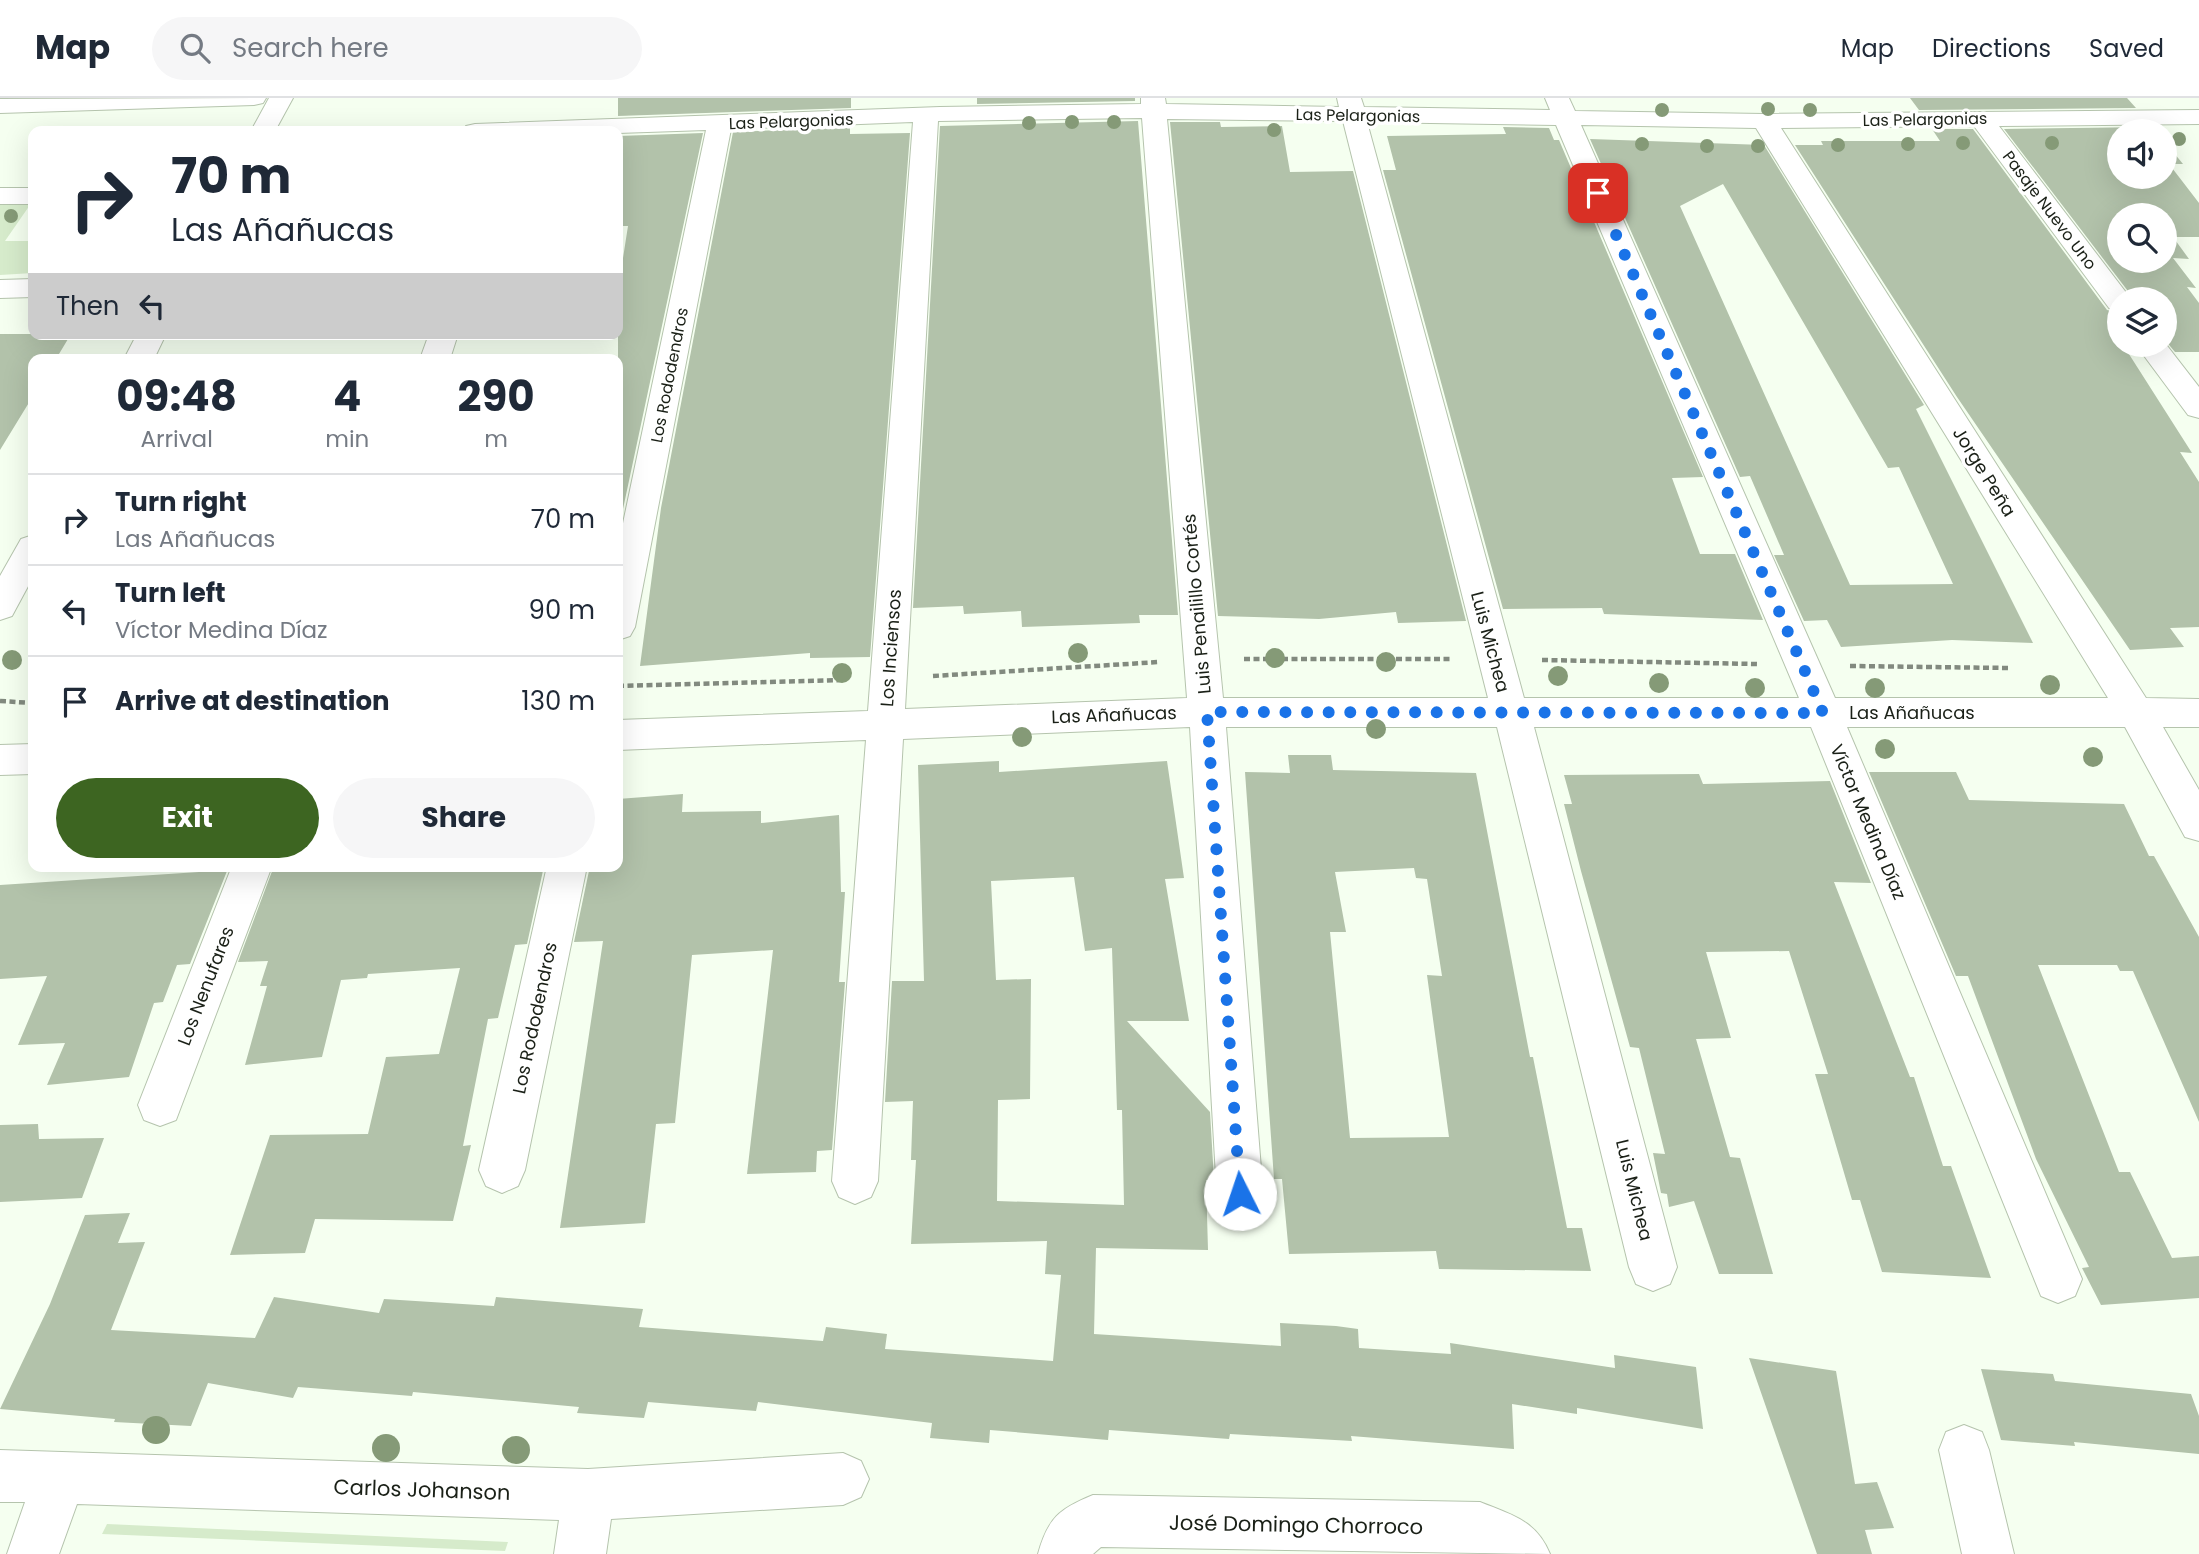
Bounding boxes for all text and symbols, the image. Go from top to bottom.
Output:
search box [152,17,642,80]
text: Map [35,24,110,71]
icon: search [176,29,214,67]
text: Search here [232,30,389,66]
text: Map [1841,32,1894,65]
text: Directions [1932,32,2051,65]
text: Saved [2089,32,2164,65]
street label: Las Pelargonias [1295,103,1421,128]
street label: Las Pelargonias [1862,107,1988,132]
street label: Las Pelargonias [728,108,854,135]
map controls [2107,119,2177,357]
button: sound [2107,119,2177,189]
text: 70 m [171,142,291,210]
street label: Pasaje Nuevo Uno [1997,146,2102,275]
icon: right [56,154,147,245]
pin [1568,163,1628,223]
icon: arrive [1579,174,1617,212]
button: search [2107,203,2177,273]
text: Las Añañucas [171,207,394,252]
icon: left [133,287,171,325]
button: layers [2107,287,2177,357]
text: Then [56,288,119,324]
street label: Los Rododendros [645,306,694,445]
text: 09:48 [116,367,237,426]
text: 4 [333,367,361,426]
text: 290 [458,367,535,426]
street label: Jorge Peña [1947,422,2022,521]
text: Arrival [140,423,213,455]
text: min [325,423,369,455]
text: m [484,423,508,455]
text: Turn right [115,484,247,520]
icon: right [56,501,94,539]
text: 70 m [531,501,595,537]
street label: Luis Penailillo Cortés [1176,513,1217,695]
text: Las Añañucas [115,523,275,555]
text: Turn left [115,575,226,611]
street label: Los Inciensos [874,588,907,708]
street label: Luis Michea [1465,589,1516,695]
icon: left [56,592,94,630]
text: 90 m [529,592,595,628]
text: Víctor Medina Díaz [115,614,328,646]
icon: arrive [56,683,94,721]
text: Arrive at destination [115,683,390,719]
text: 130 m [521,683,595,719]
street label: Las Añañucas [1051,700,1177,729]
street label: Las Añañucas [1849,700,1975,725]
street label: Víctor Medina Díaz [1824,740,1912,903]
button: Exit [56,778,319,858]
button: Share [333,778,595,858]
street label: Los Nenufares [171,923,240,1049]
street label: Los Rododendros [506,940,563,1096]
street label: Luis Michea [1610,1137,1659,1243]
position arrow [1203,1157,1277,1231]
street label: Carlos Johanson [333,1472,511,1507]
street label: José Domingo Chorroco [1169,1508,1423,1541]

